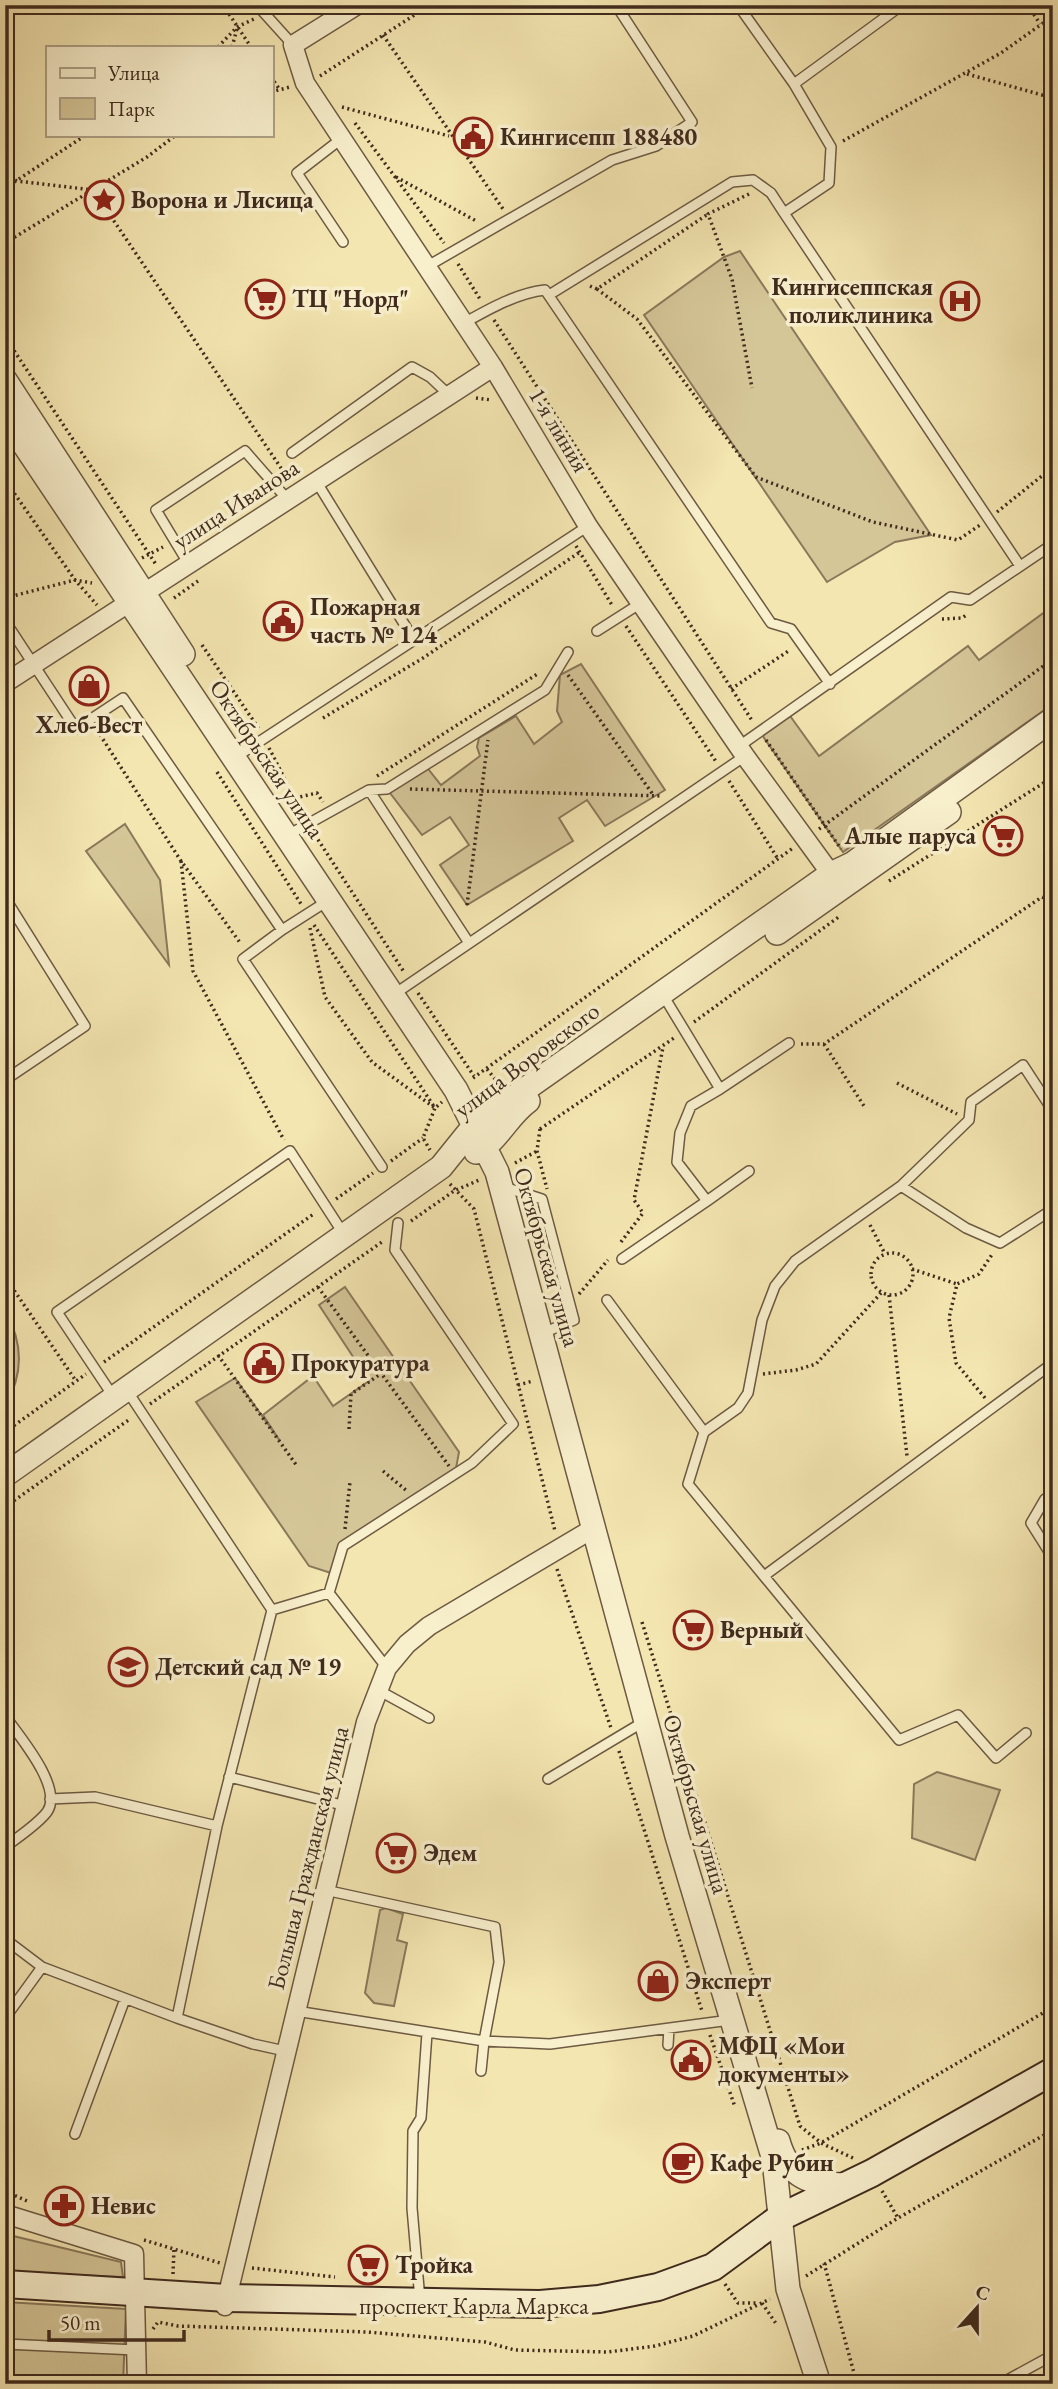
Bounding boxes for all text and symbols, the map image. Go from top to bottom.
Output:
legend [46,46,273,136]
text: Улица [107,59,160,86]
text: Парк [108,95,155,122]
public building icon: Кингисепп 188480 [452,116,494,158]
place label: Кингисепп 188480 [500,121,698,152]
place icon: Ворона и Лисица [83,179,125,221]
place label: Ворона и Лисица [131,184,314,215]
place label: Кингисеппская поликлиника [772,271,933,330]
supermarket icon: ТЦ "Норд" [244,278,286,320]
hospital icon: Кингисеппская поликлиника [939,280,981,322]
place label: ТЦ "Норд" [292,283,409,314]
street label: 1-я линия [522,382,597,478]
street label: улица Иванова [167,451,305,556]
place label: Пожарная часть № 124 [310,591,437,650]
public building icon: Пожарная часть № 124 [262,600,304,642]
shop icon: Хлеб-Вест [68,665,110,707]
street label: Октябрьская улица [203,673,332,844]
place label: Хлеб-Вест [35,709,142,740]
supermarket icon: Алые паруса [982,815,1024,857]
place label: Алые паруса [843,820,976,852]
street label: улица Воровского [448,995,606,1124]
street label: Октябрьская улица [507,1164,588,1350]
public building icon: Прокуратура [243,1342,285,1384]
place label: Прокуратура [291,1347,430,1379]
supermarket icon: Верный [672,1609,714,1651]
place label: Верный [720,1614,803,1645]
school or university icon: Детский сад № 19 [107,1646,149,1688]
place label: Детский сад № 19 [155,1651,341,1682]
street label: Октябрьская улица [656,1711,737,1897]
street label: Большая Гражданская улица [260,1722,355,1993]
supermarket icon: Эдем [375,1832,417,1874]
place label: Эдем [423,1837,477,1868]
shop icon: Эксперт [637,1960,679,2002]
place label: Эксперт [685,1965,771,1996]
place label: МФЦ «Мои документы» [718,2030,850,2090]
public building icon: МФЦ «Мои документы» [670,2039,712,2081]
cafe icon: Кафе Рубин [662,2142,704,2184]
place label: Кафе Рубин [710,2147,834,2179]
pharmacy icon: Невис [43,2185,85,2227]
place label: Невис [91,2190,156,2221]
supermarket icon: Тройка [347,2244,389,2286]
place label: Тройка [395,2249,474,2280]
north arrow [942,2274,1012,2344]
text: С [972,2279,994,2307]
street label: проспект Карла Маркса [359,2290,589,2321]
scale bar [49,2298,184,2342]
text: 50 m [60,2309,101,2336]

